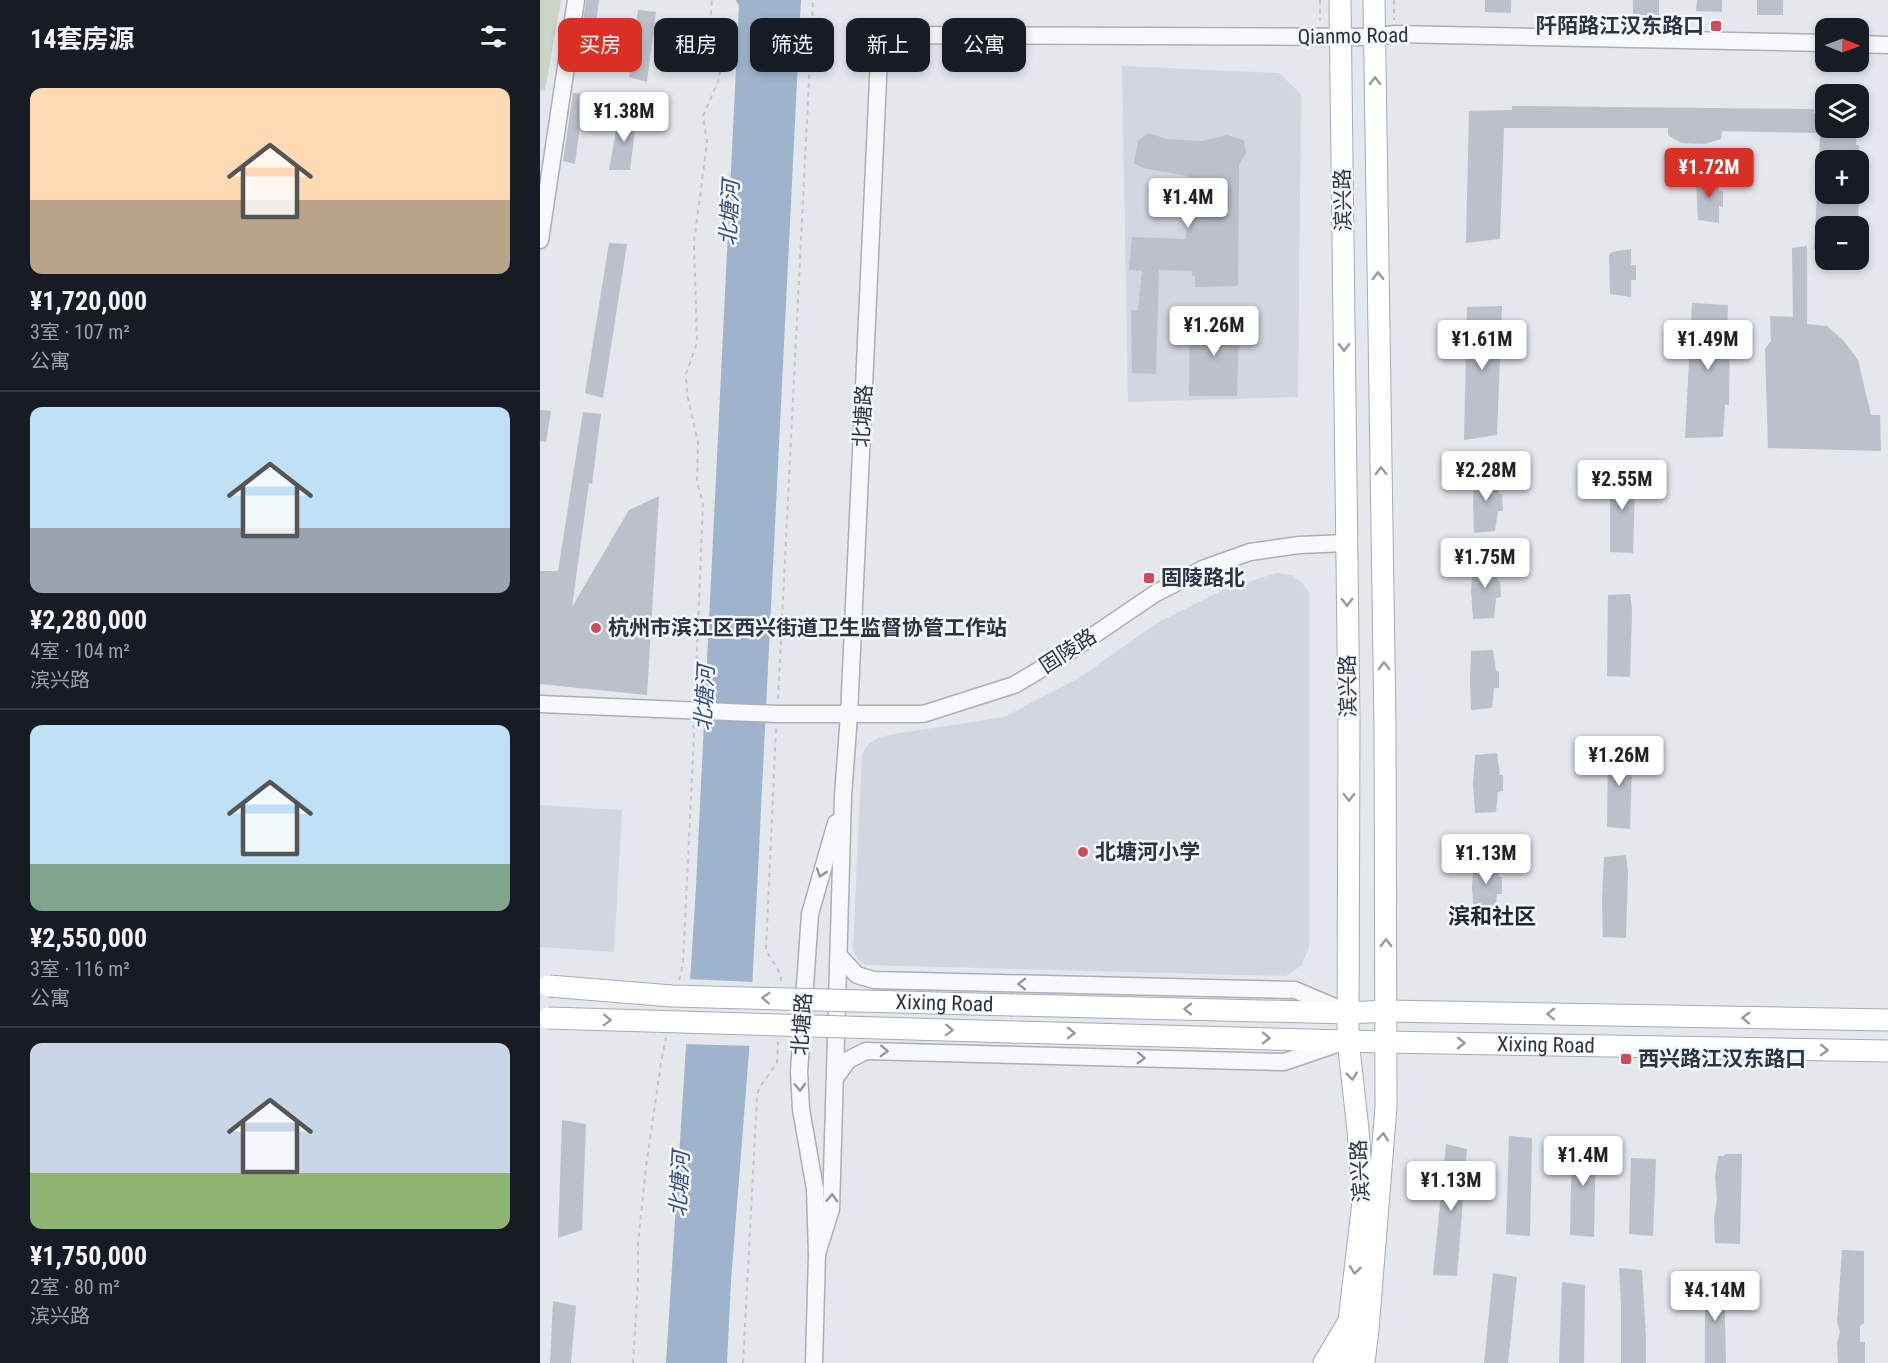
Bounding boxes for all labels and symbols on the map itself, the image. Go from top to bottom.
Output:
place label: 阡陌路江汉东路口 [1536,14,1704,38]
north arrow [1815,18,1869,72]
marker: 阡陌路江汉东路口 [1709,19,1723,33]
street label: Qianmo Road [1297,23,1409,49]
one-way arrow [1369,77,1381,86]
pin: ¥1.38M [575,92,673,143]
pin: ¥1.72M [1660,148,1758,199]
street label: 滨兴路 [1330,168,1356,232]
water label: 北塘河 [715,175,744,247]
pin: ¥1.4M [1146,178,1230,229]
one-way arrow [1372,272,1384,281]
pin: ¥1.26M [1165,306,1263,357]
pin: ¥1.61M [1433,320,1531,371]
pin: ¥1.49M [1659,320,1757,371]
one-way arrow [1338,342,1351,351]
street label: 北塘路 [849,384,877,448]
pin: ¥2.28M [1437,451,1535,502]
pin: ¥2.55M [1573,460,1671,511]
one-way arrow [1375,467,1387,476]
pin: ¥1.75M [1436,538,1534,589]
place label: 固陵路北 [1161,566,1245,590]
marker: 固陵路北 [1142,571,1156,585]
one-way arrow [1341,597,1353,606]
place label: 杭州市滨江区西兴街道卫生监督协管工作站 [608,616,1007,640]
marker: 杭州市滨江区西兴街道卫生监督协管工作站 [589,621,603,635]
street label: 固陵路 [1035,624,1101,678]
street label: 滨兴路 [1335,654,1361,718]
water label: 北塘河 [690,660,719,732]
one-way arrow [1378,662,1390,671]
pin: ¥1.26M [1570,736,1668,787]
one-way arrow [1343,792,1355,801]
pin: ¥1.13M [1437,834,1535,885]
place label: 北塘河小学 [1095,840,1200,864]
marker: 北塘河小学 [1076,845,1090,859]
one-way arrow [816,867,829,878]
district label: 滨和社区 [1448,904,1536,929]
one-way arrow [1380,938,1392,947]
one-way arrow [1017,978,1026,990]
street label: Xixing Road [895,990,994,1016]
one-way arrow [761,992,770,1005]
street label: 北塘路 [788,992,816,1056]
one-way arrow [1183,1003,1192,1015]
one-way arrow [1546,1008,1555,1020]
one-way arrow [1741,1012,1750,1024]
one-way arrow [602,1014,611,1027]
one-way arrow [944,1024,953,1037]
one-way arrow [1066,1027,1075,1040]
one-way arrow [1261,1032,1270,1044]
street label: Xixing Road [1497,1032,1595,1058]
one-way arrow [1456,1037,1465,1049]
one-way arrow [1819,1044,1828,1056]
one-way arrow [879,1045,888,1058]
place label: 西兴路江汉东路口 [1638,1047,1806,1071]
one-way arrow [1137,1052,1146,1065]
marker: 西兴路江汉东路口 [1619,1052,1633,1066]
one-way arrow [1345,1071,1358,1080]
one-way arrow [793,1082,806,1091]
one-way arrow [1377,1133,1390,1142]
pin: ¥1.4M [1541,1136,1625,1187]
street label: 滨兴路 [1346,1139,1374,1203]
water label: 北塘河 [665,1146,694,1218]
pin: ¥1.13M [1402,1161,1500,1212]
one-way arrow [825,1193,838,1202]
one-way arrow [1349,1265,1362,1274]
pin: ¥4.14M [1666,1271,1764,1322]

